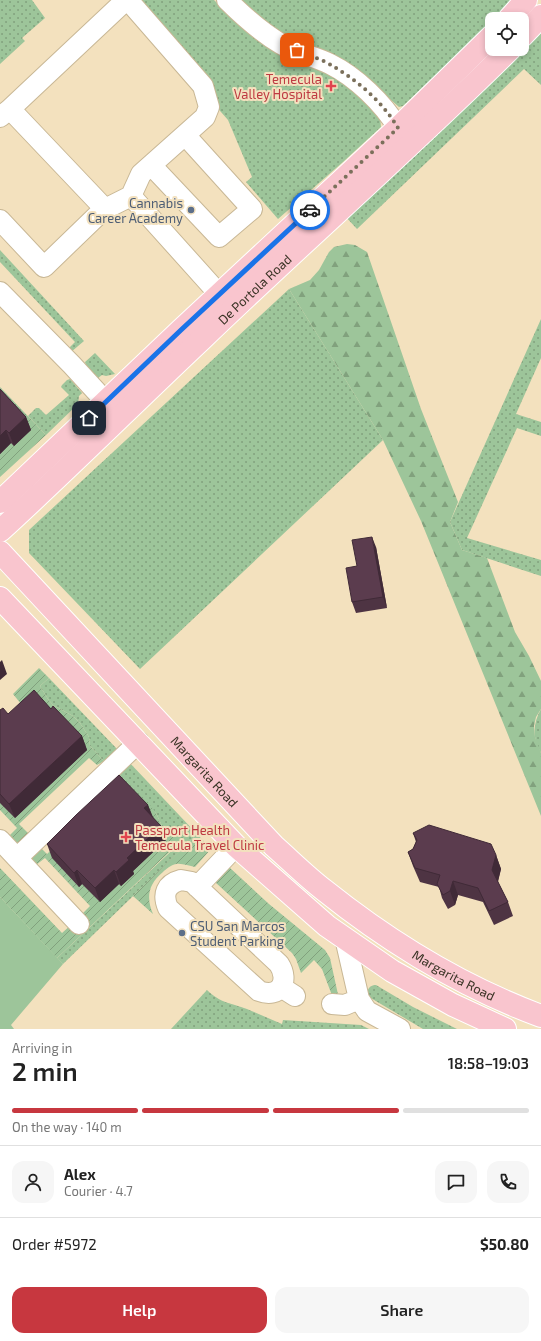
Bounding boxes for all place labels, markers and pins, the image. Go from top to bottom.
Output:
pin [280,33,314,67]
place label: Temecula Valley Hospital [234,71,322,102]
marker: Temecula Valley Hospital [325,80,337,92]
place label: Cannabis Career Academy [88,195,183,226]
marker: Cannabis Career Academy [186,205,196,215]
pin [72,401,106,435]
place label: Passport Health Temecula Travel Clinic [135,822,264,853]
marker: Passport Health Temecula Travel Clinic [120,831,132,843]
place label: CSU San Marcos Student Parking [190,918,285,949]
marker: CSU San Marcos Student Parking [177,928,187,938]

